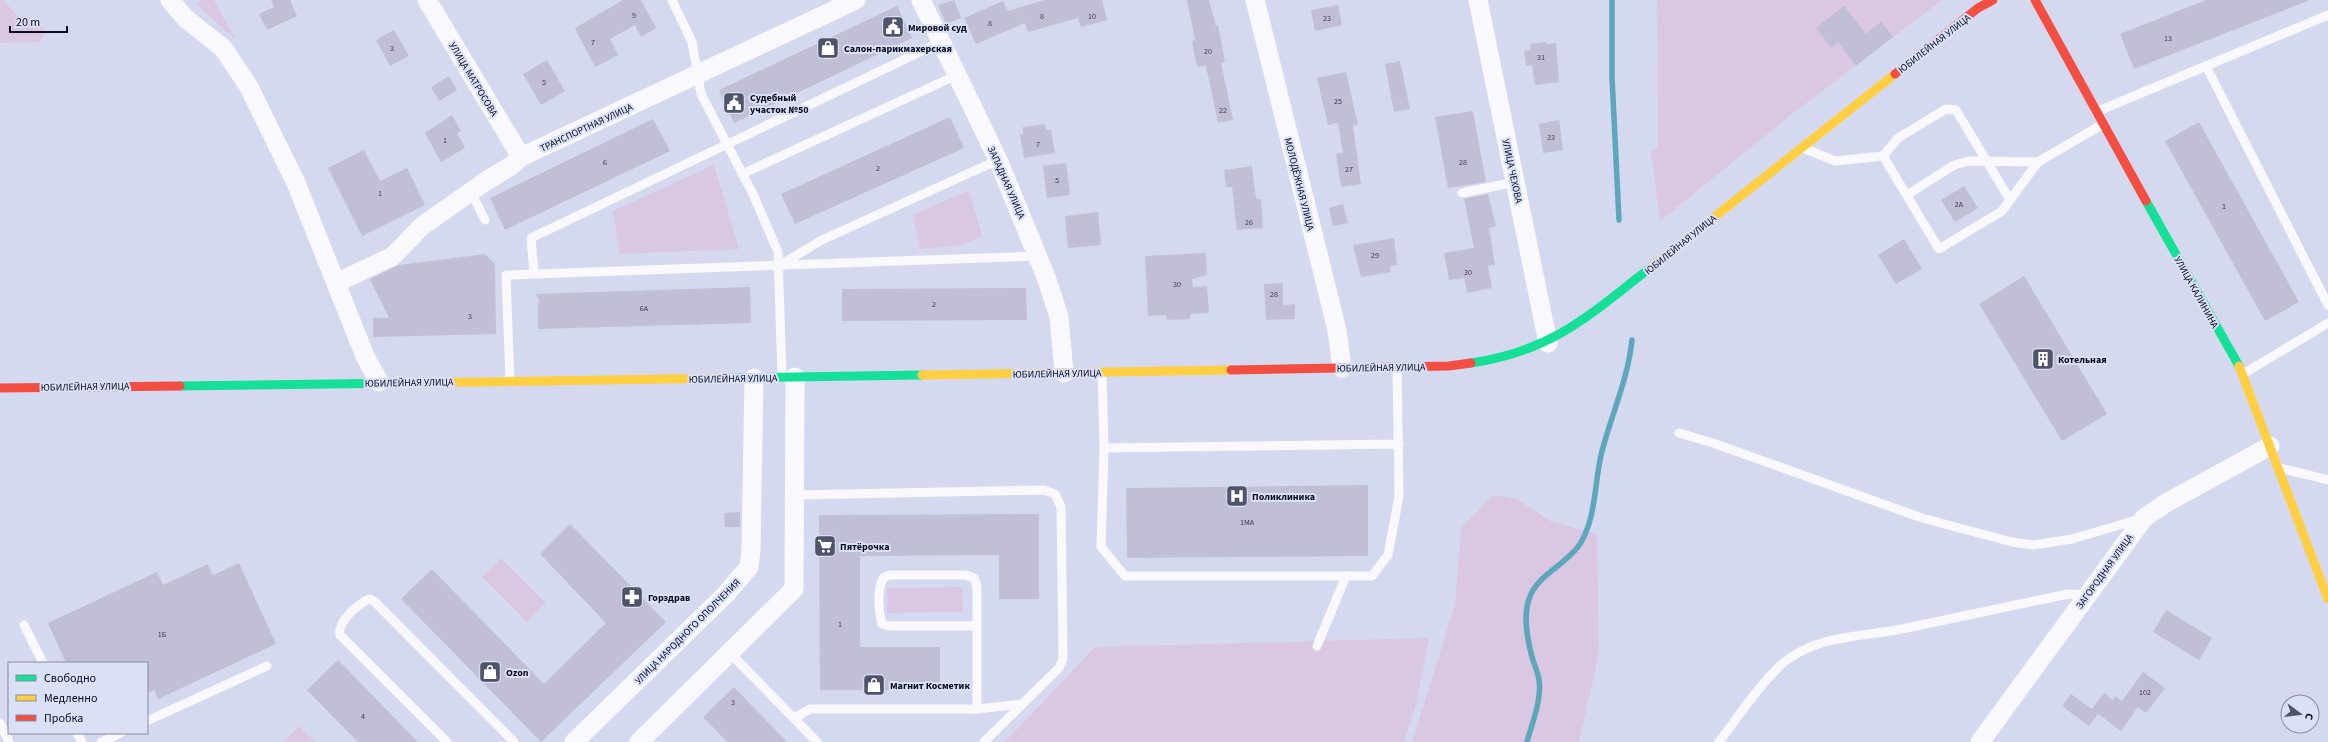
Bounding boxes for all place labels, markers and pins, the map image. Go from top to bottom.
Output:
public building icon: Мировой суд [880,14,906,40]
place label: Мировой суд [908,21,967,35]
shop icon: Салон-парикмахерская [815,35,841,61]
place label: Салон-парикмахерская [844,42,952,56]
public building icon: Судебный участок №50 [721,90,747,116]
place label: Судебный участок №50 [750,91,809,117]
building icon: Котельная [2030,346,2056,372]
place label: Котельная [2058,353,2107,367]
hospital icon: Поликлиника [1224,483,1250,509]
place label: Поликлиника [1252,490,1315,504]
supermarket icon: Пятёрочка [812,533,838,559]
place label: Пятёрочка [840,540,889,554]
pharmacy icon: Горздрав [619,584,645,610]
place label: Горздрав [648,591,690,605]
shop icon: Ozon [477,659,503,685]
place label: Ozon [506,666,529,680]
shop icon: Магнит Косметик [861,672,887,698]
place label: Магнит Косметик [890,679,970,693]

